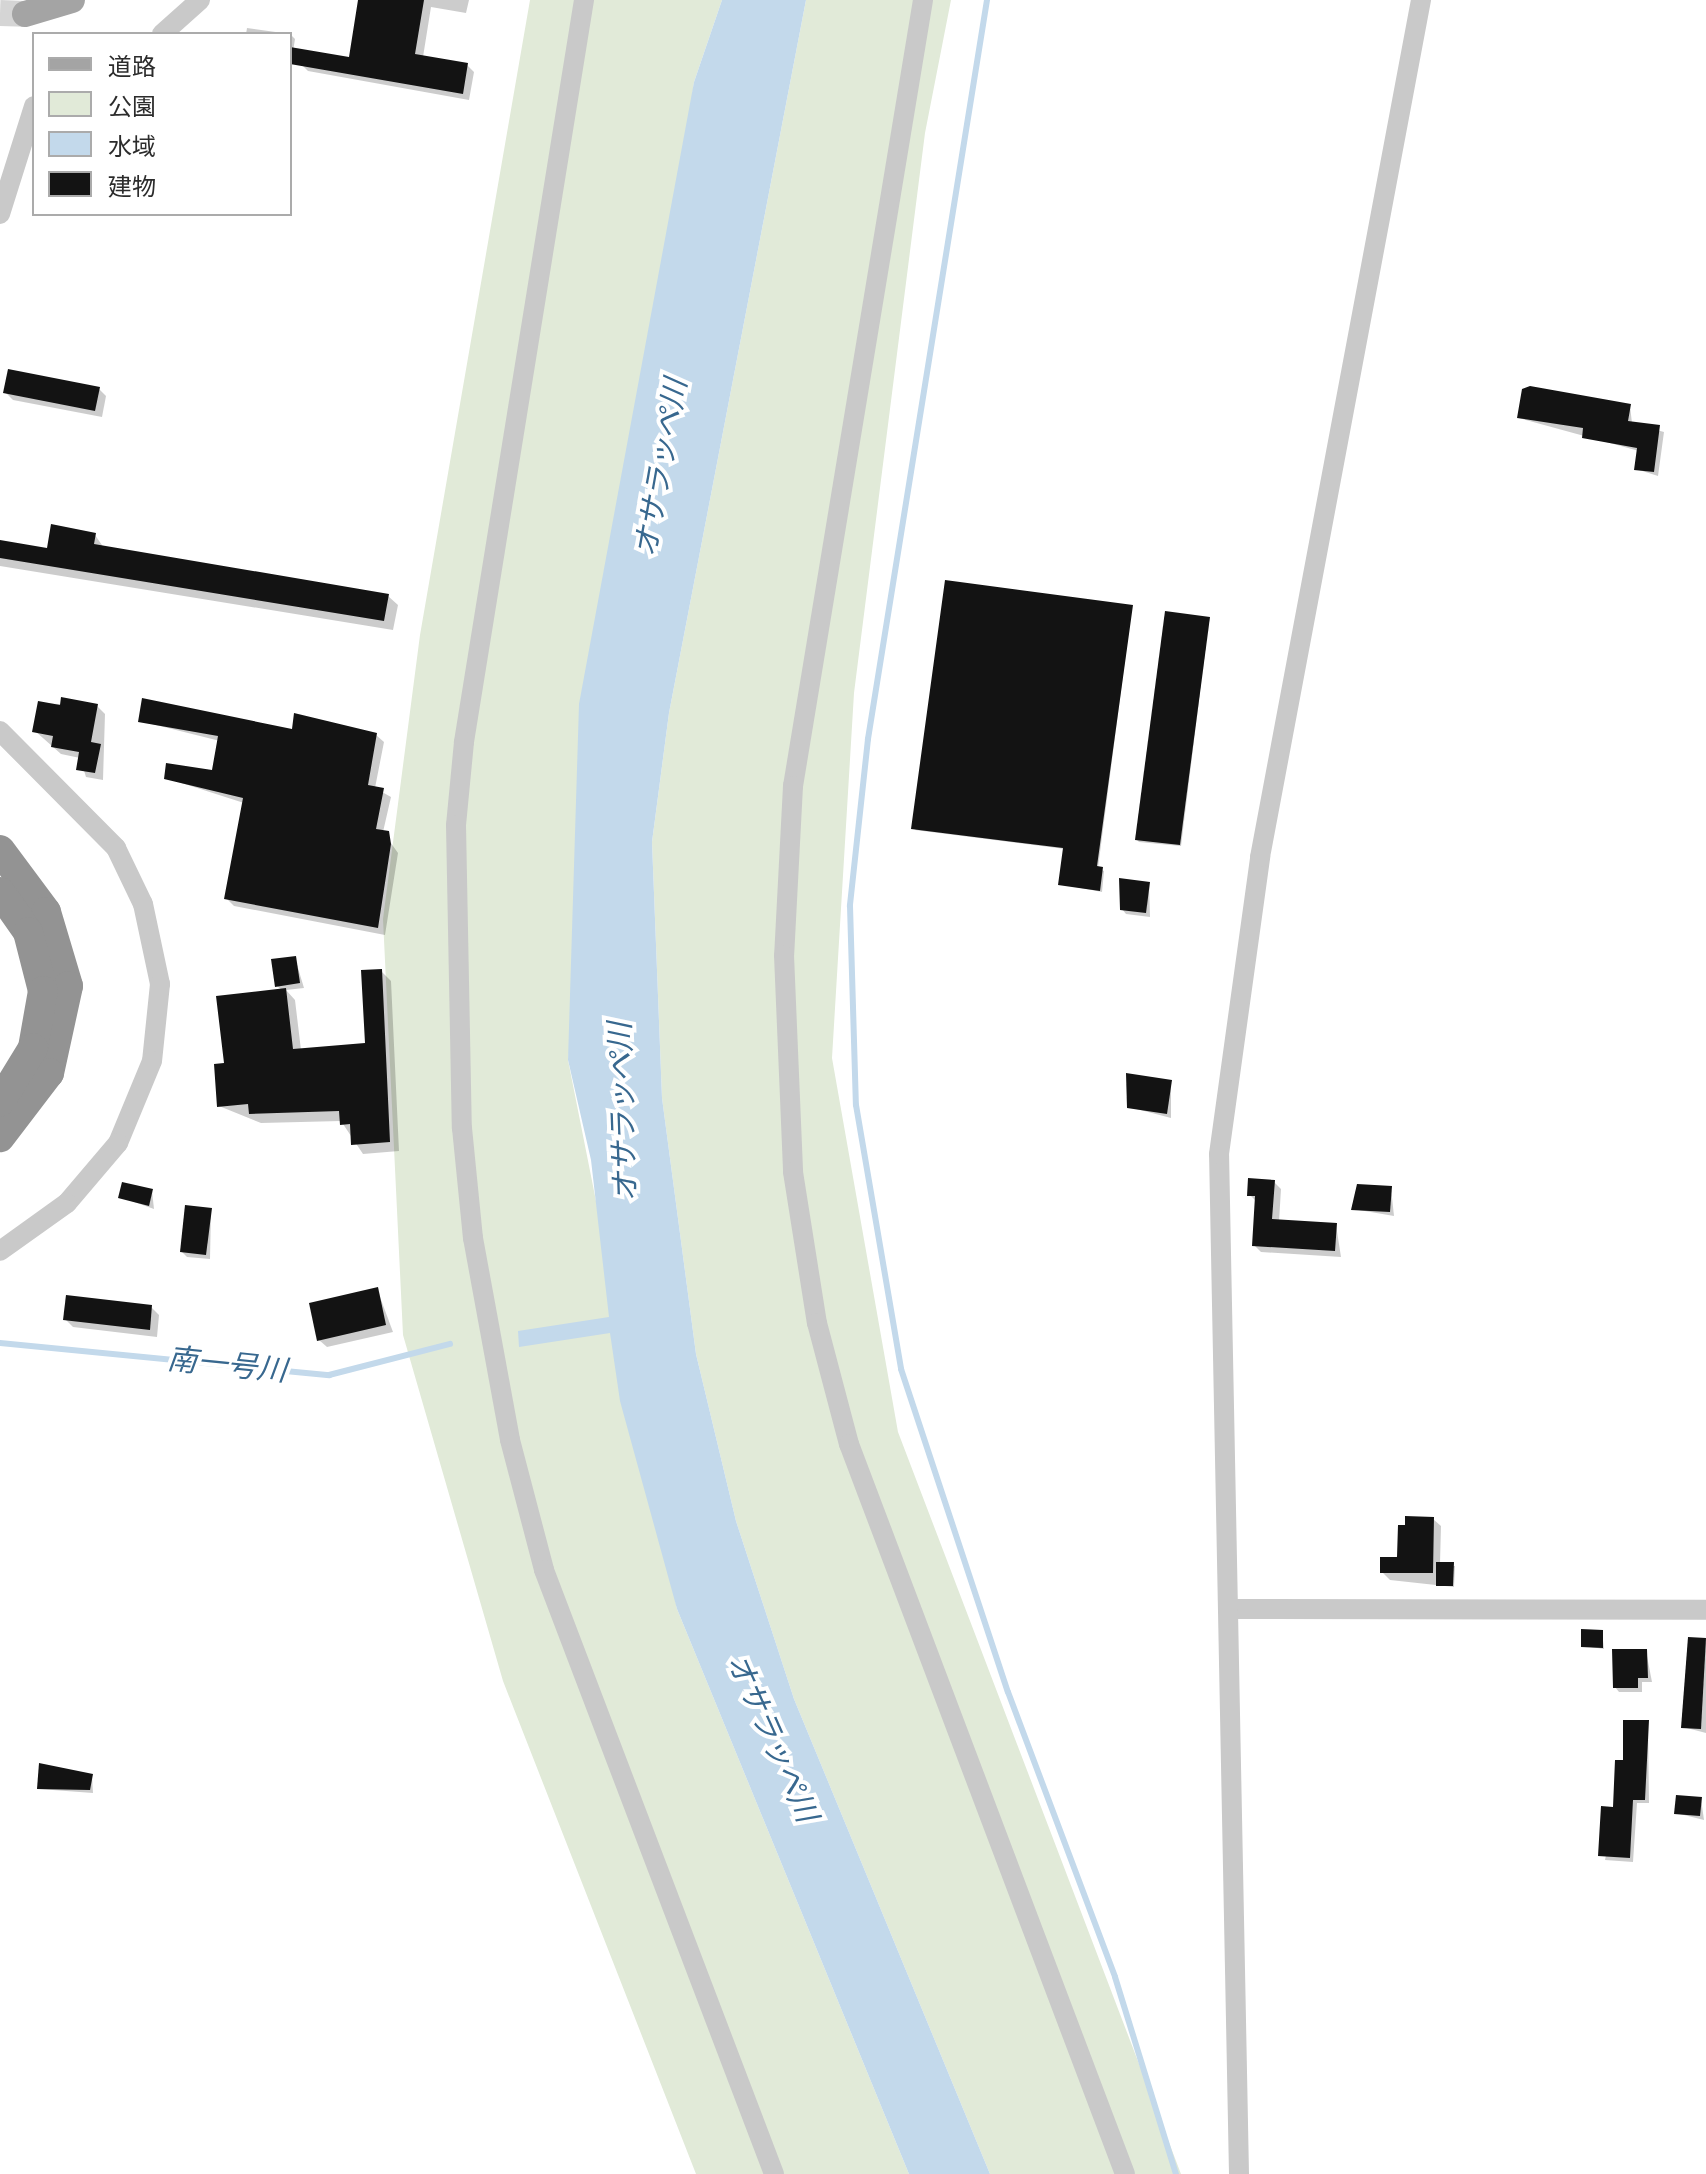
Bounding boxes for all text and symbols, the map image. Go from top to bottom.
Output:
legend [32,32,292,216]
text: 道路 [108,51,156,82]
text: 公園 [108,91,156,122]
text: 水域 [108,131,156,162]
text: 建物 [108,171,156,202]
water label: オサラッペ川 [628,376,694,560]
water label: オサラッペ川 [602,1021,644,1203]
water label: 南一号川 [165,1341,289,1389]
water label: オサラッペ川 [719,1648,825,1828]

